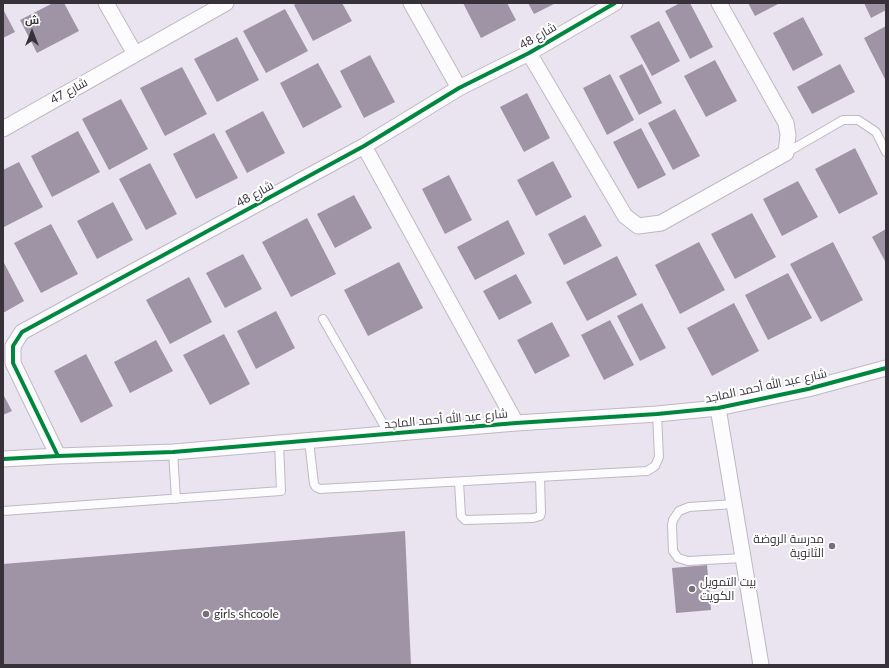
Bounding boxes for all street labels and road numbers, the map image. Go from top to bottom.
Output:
street label: شارع 48 [517,20,559,52]
street label: شارع 47 [48,75,90,107]
street label: شارع 48 [234,178,276,210]
street label: شارع عبد الله أحمد الماجد [704,366,828,406]
street label: شارع عبد الله أحمد الماجد [384,406,508,432]

